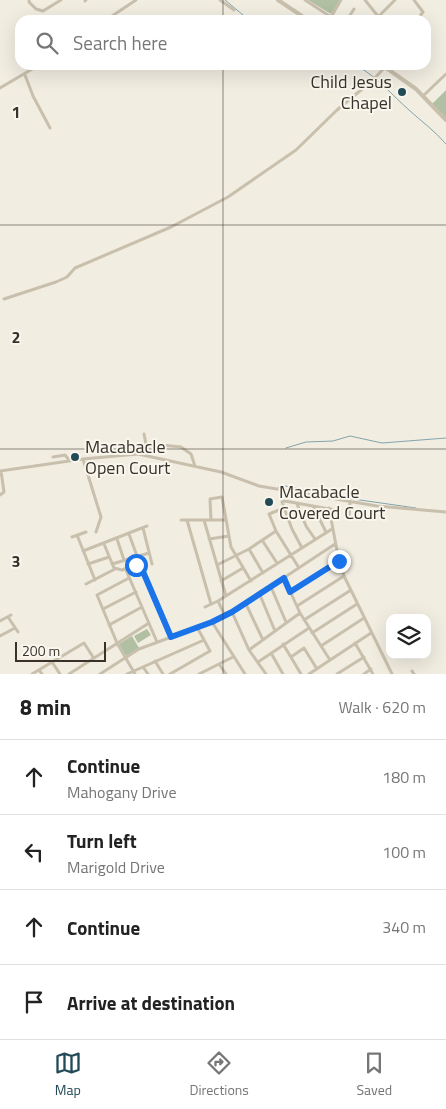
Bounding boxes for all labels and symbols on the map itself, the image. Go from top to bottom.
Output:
place label: Child Jesus Chapel [310,68,392,116]
marker: Child Jesus Chapel [396,86,408,98]
text: 1 [12,100,20,124]
text: 2 [12,325,20,349]
place label: Macabacle Open Court [85,433,171,481]
marker: Macabacle Open Court [69,451,81,463]
place label: Macabacle Covered Court [279,478,386,526]
marker: Macabacle Covered Court [263,496,275,508]
text: 3 [12,549,20,573]
route end [328,550,351,573]
route start [125,554,148,577]
scale bar [15,639,106,662]

